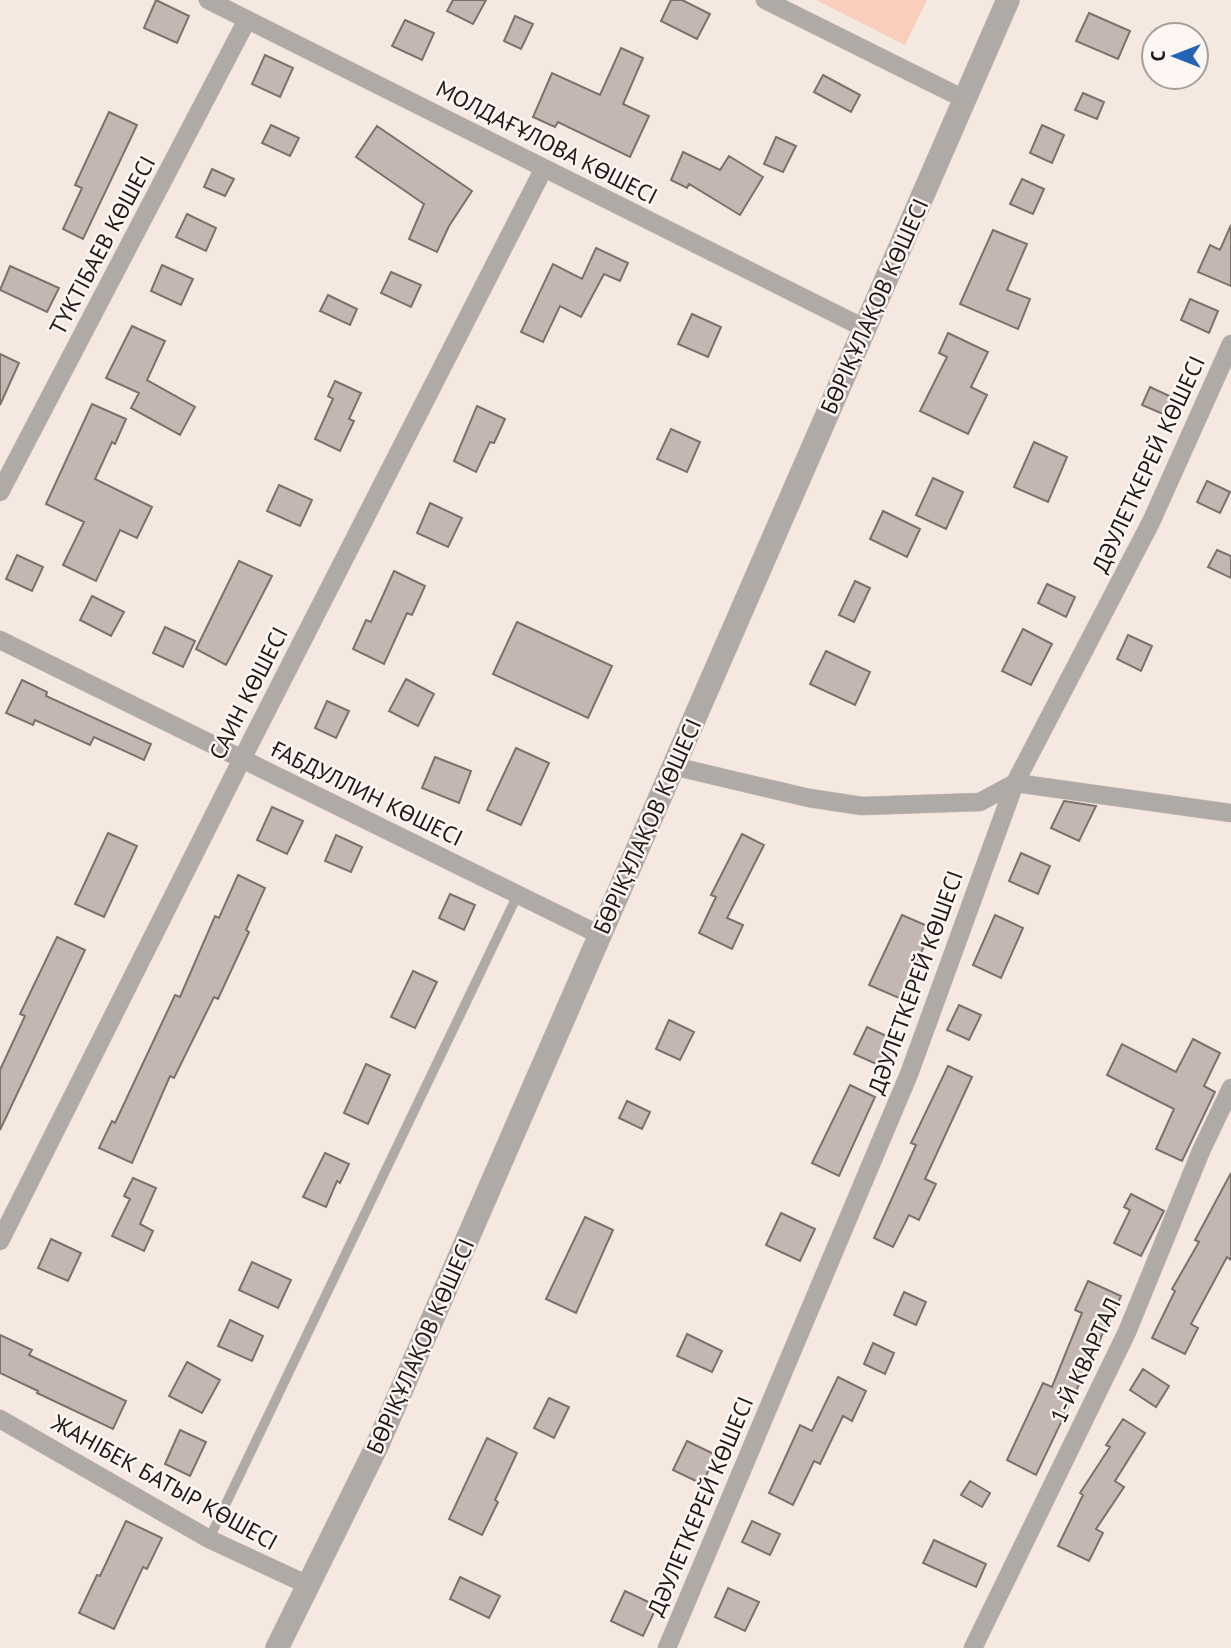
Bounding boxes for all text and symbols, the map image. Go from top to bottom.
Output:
north arrow [1140,21,1210,91]
text: С [1146,50,1170,61]
street label: МОЛДАҒҰЛОВА КӨШЕСІ [431,74,663,210]
street label: ТҮКТІБАЕВ КӨШЕСІ [43,150,161,340]
street label: БӨРІҚҰЛАҚОВ КӨШЕСІ [813,194,935,418]
street label: ДӘУЛЕТКЕРЕЙ КӨШЕСІ [1085,351,1211,577]
street label: САИН КӨШЕСІ [202,622,294,764]
street label: БӨРІҚҰЛАҚОВ КӨШЕСІ [586,714,708,938]
street label: ҒАБДУЛЛИН КӨШЕСІ [266,734,468,852]
street label: ДӘУЛЕТКЕРЕЙ КӨШЕСІ [861,866,969,1098]
street label: БӨРІҚҰЛАҚОВ КӨШЕСІ [359,1234,481,1458]
street label: 1-Й КВАРТАЛ [1043,1293,1127,1427]
street label: ДӘУЛЕТКЕРЕЙ КӨШЕСІ [641,1392,759,1620]
street label: ЖАНІБЕК БАТЫР КӨШЕСІ [46,1407,283,1556]

